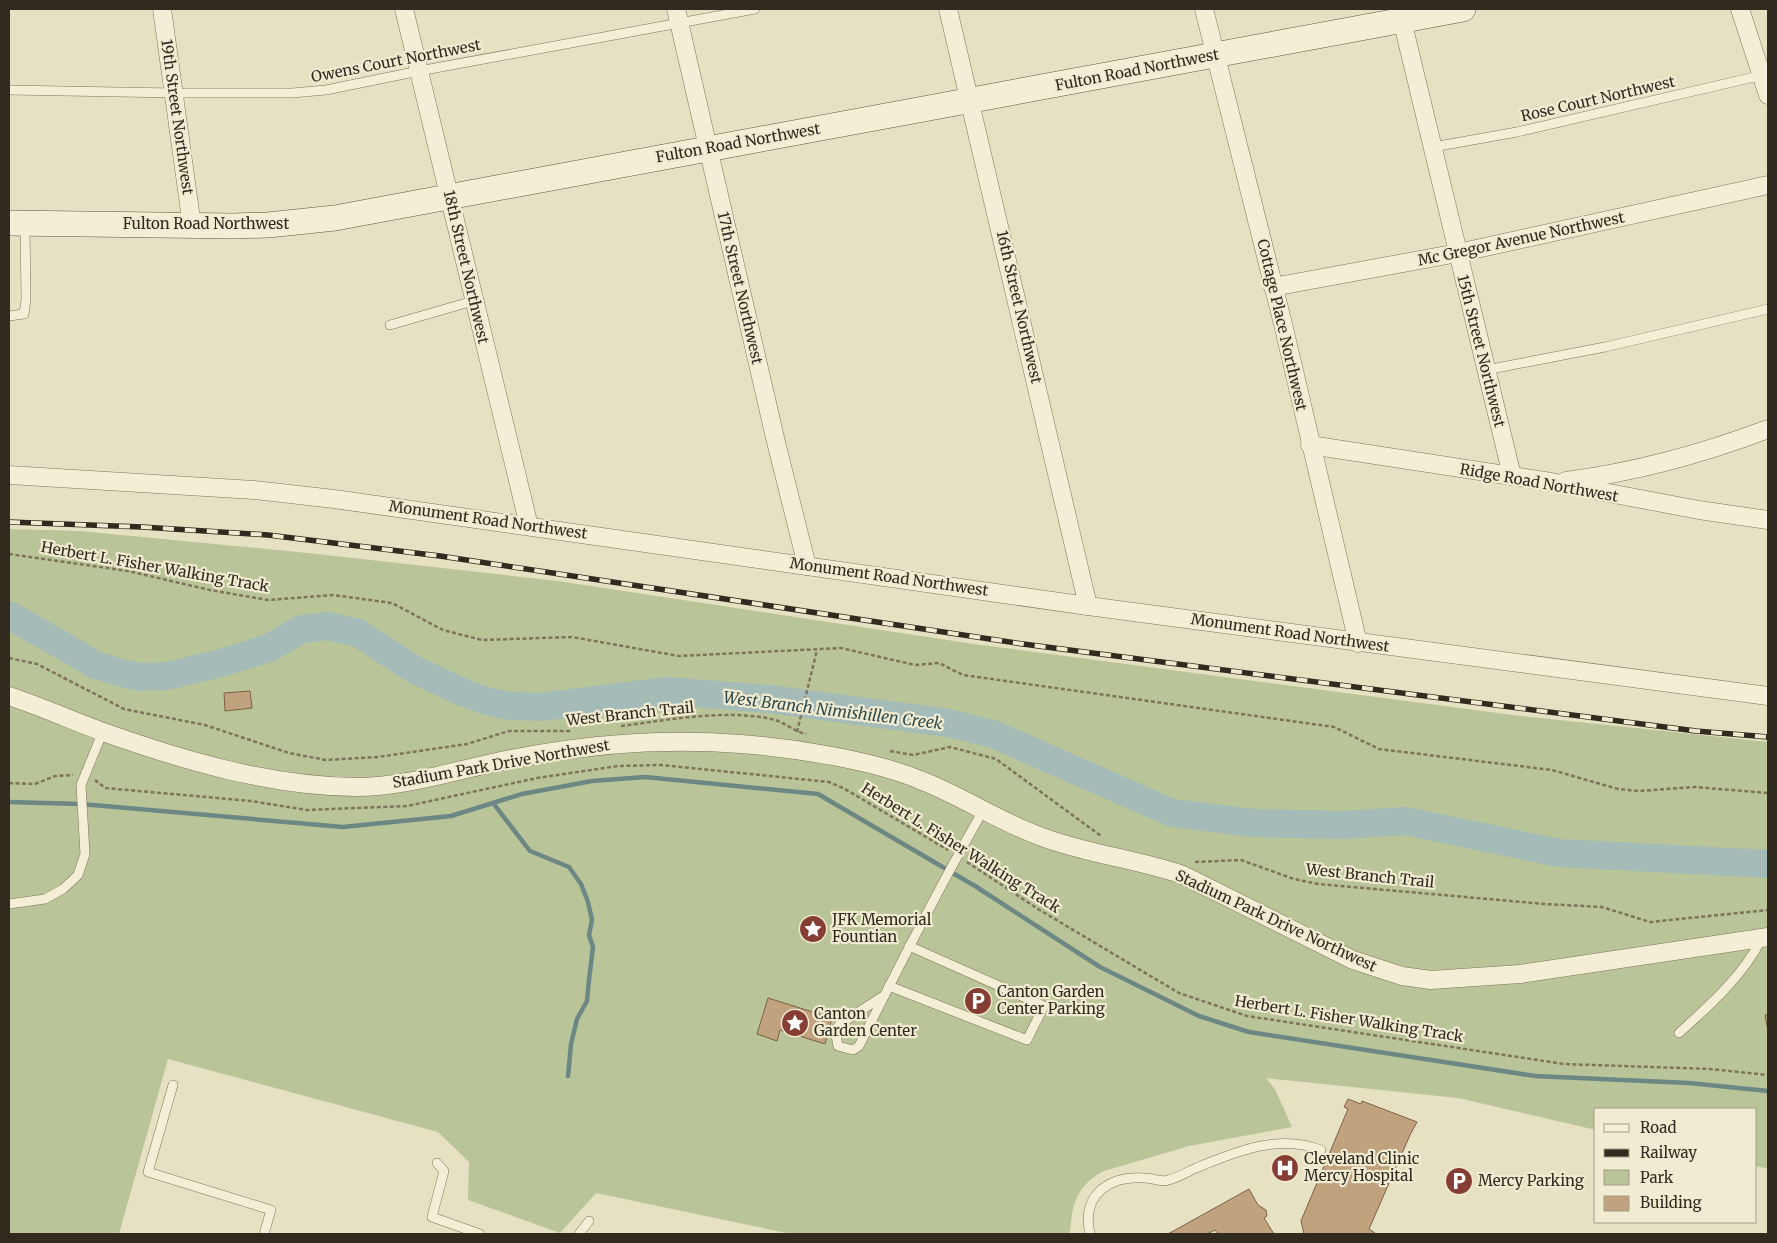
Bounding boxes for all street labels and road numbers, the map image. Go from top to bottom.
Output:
street label: Owens Court Northwest [309,35,483,86]
street label: 19th Street Northwest [157,38,198,196]
street label: Fulton Road Northwest [1053,44,1221,95]
street label: Rose Court Northwest [1519,71,1677,126]
street label: Fulton Road Northwest [654,119,822,166]
street label: 18th Street Northwest [440,188,493,346]
street label: Mc Gregor Avenue Northwest [1416,207,1626,270]
street label: 17th Street Northwest [714,210,767,366]
street label: Fulton Road Northwest [123,214,289,233]
street label: 16th Street Northwest [993,228,1046,386]
street label: Cottage Place Northwest [1253,237,1312,413]
street label: 15th Street Northwest [1453,273,1510,429]
street label: Ridge Road Northwest [1458,459,1620,506]
street label: Monument Road Northwest [388,496,589,543]
street label: Herbert L. Fisher Walking Track [40,537,271,596]
street label: Monument Road Northwest [789,553,990,600]
street label: Monument Road Northwest [1190,609,1391,656]
street label: West Branch Trail [564,697,695,730]
street label: Stadium Park Drive Northwest [391,735,611,792]
street label: Herbert L. Fisher Walking Track [858,778,1065,917]
street label: West Branch Trail [1304,859,1435,892]
street label: Stadium Park Drive Northwest [1173,865,1380,976]
street label: Herbert L. Fisher Walking Track [1233,991,1465,1046]

